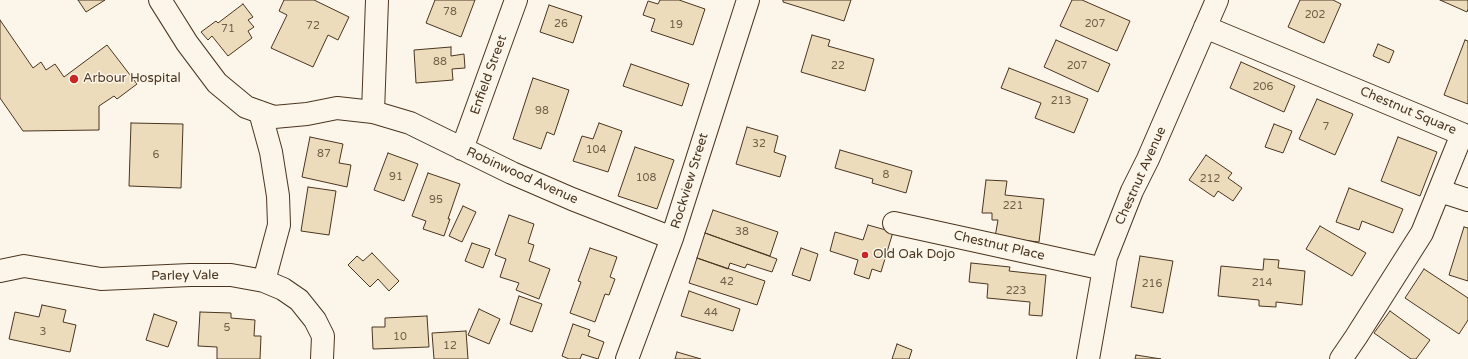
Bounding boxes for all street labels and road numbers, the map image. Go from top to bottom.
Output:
street label: Enfield Street [467,33,511,117]
street label: Chestnut Square [1357,84,1459,138]
street label: Chestnut Avenue [1112,124,1170,228]
street label: Rockview Street [668,131,712,231]
street label: Robinwood Avenue [464,144,580,208]
street label: Chestnut Place [952,228,1046,264]
street label: Parley Vale [151,268,219,284]

